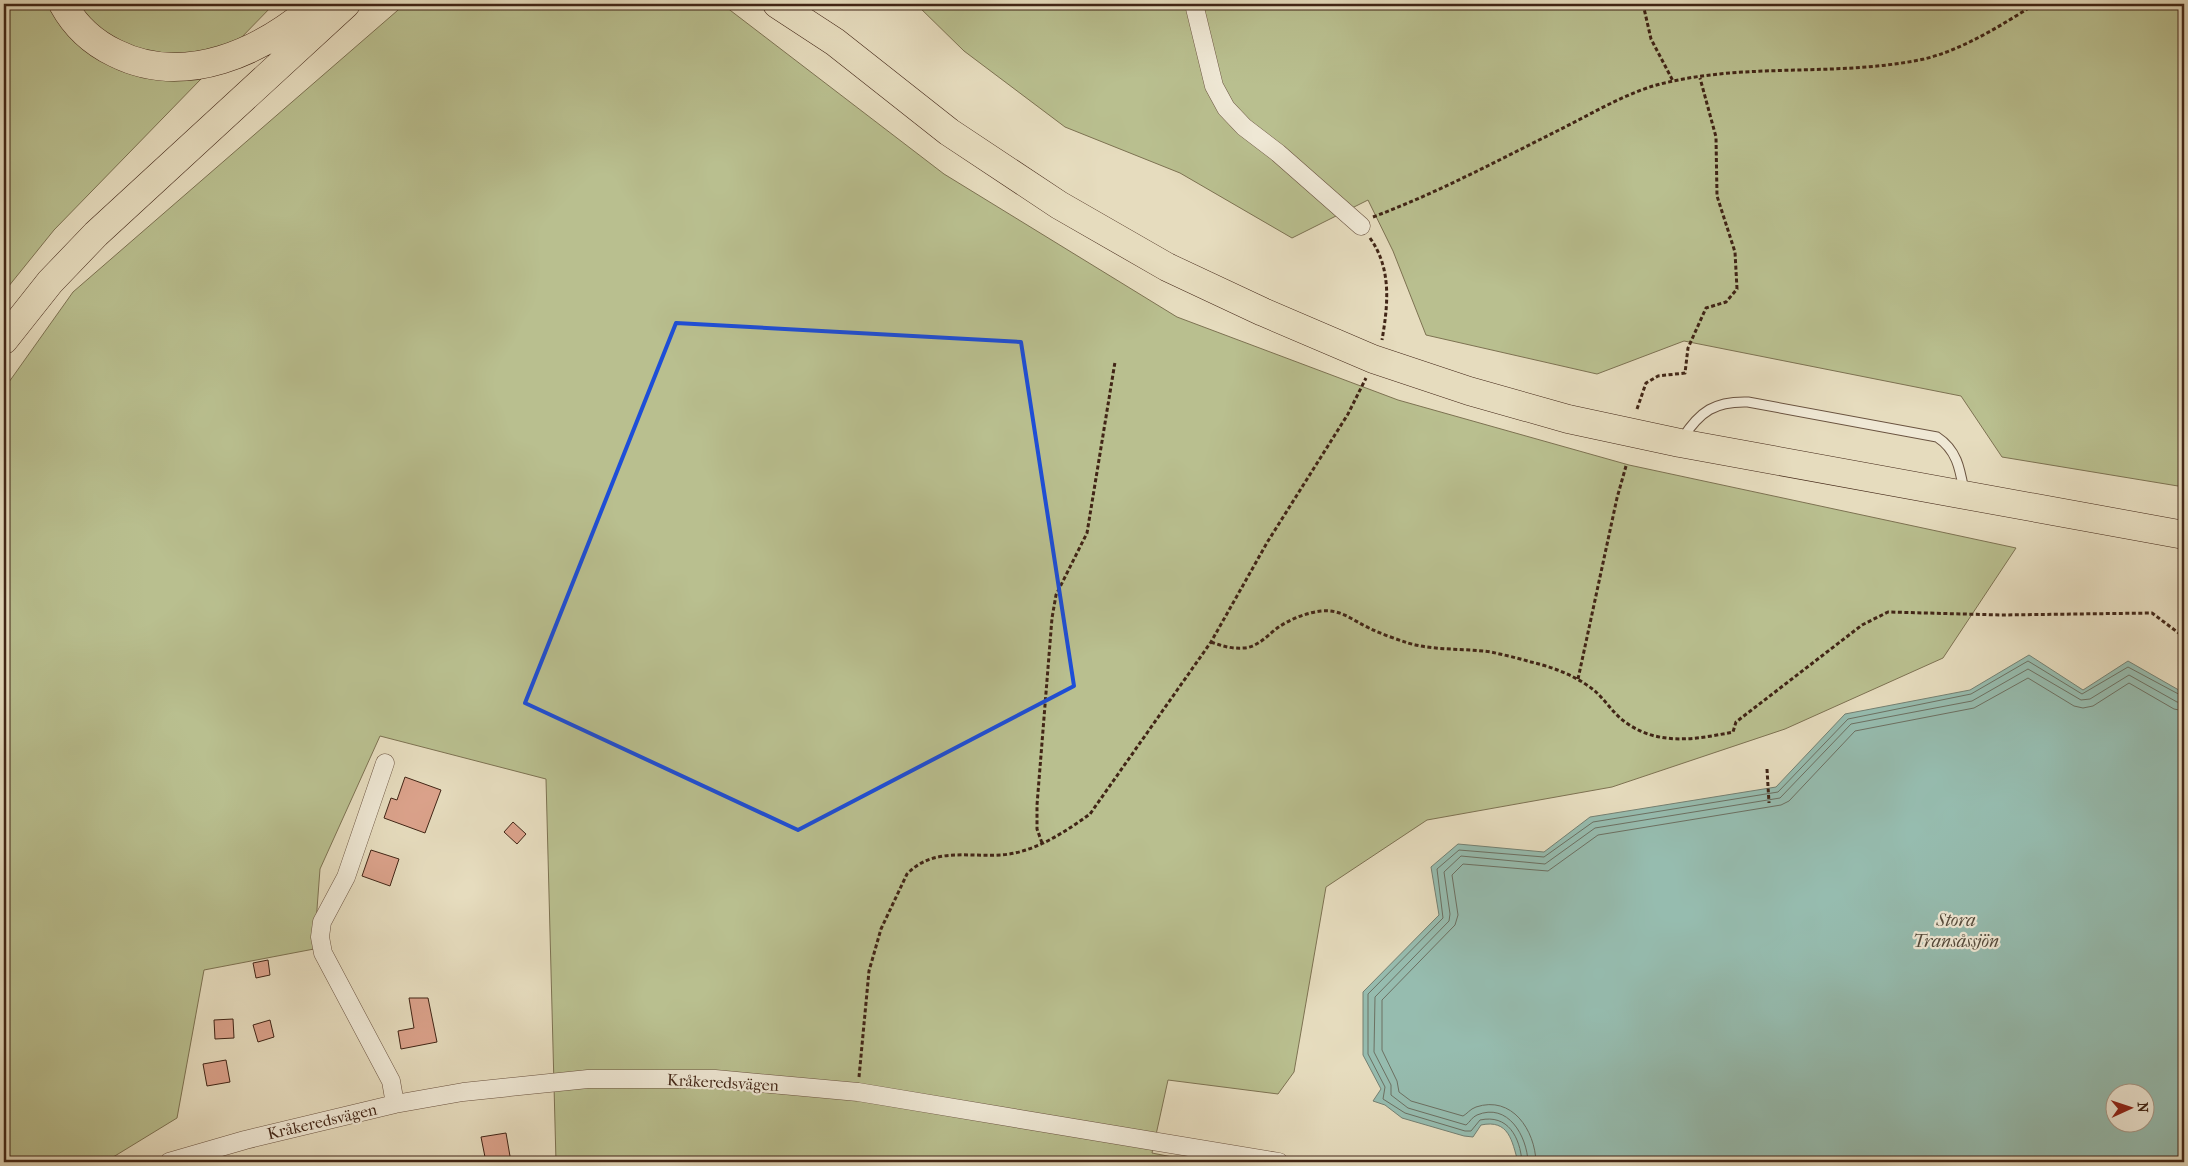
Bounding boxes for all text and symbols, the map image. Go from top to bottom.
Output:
water label: Stora Transåssjön [1913,910,1999,952]
street label: Kråkeredsvägen [667,1070,780,1095]
north arrow [2106,1084,2156,1134]
street label: Kråkeredsvägen [265,1099,380,1143]
text: N [2134,1102,2151,1113]

